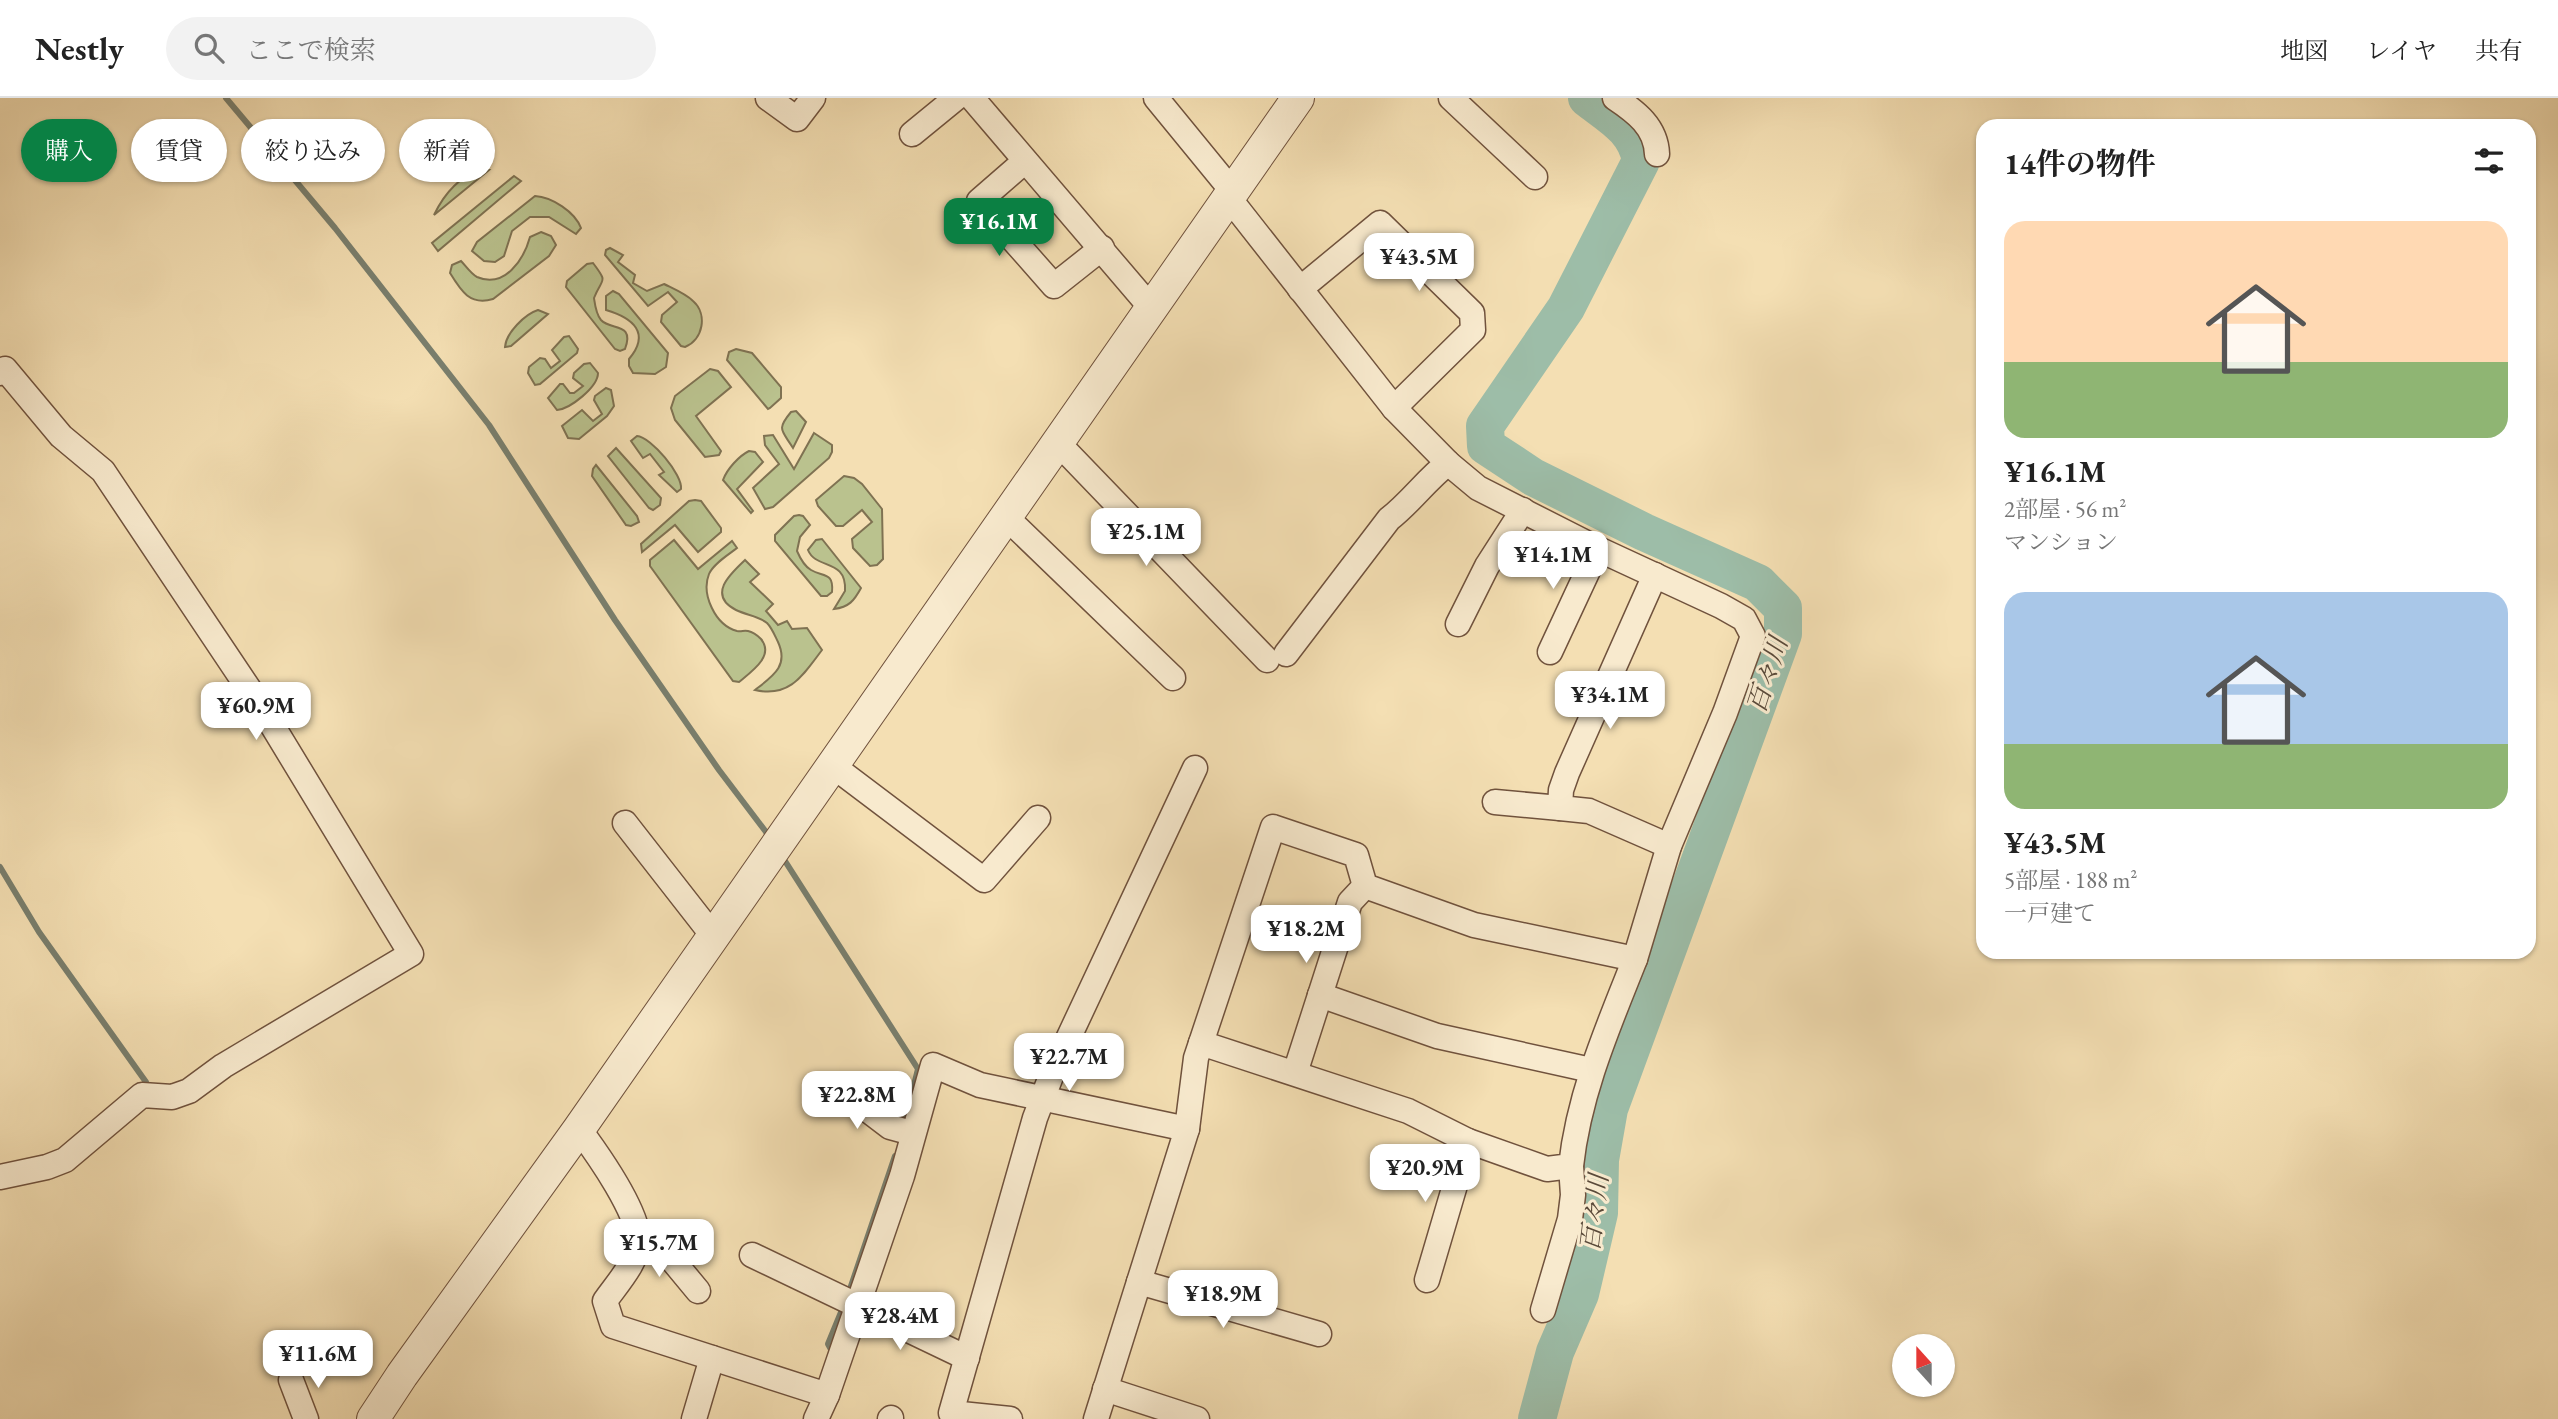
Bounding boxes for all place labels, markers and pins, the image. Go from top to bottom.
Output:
pin: ¥16.1M [942,198,1056,258]
pin: ¥43.5M [1362,234,1476,293]
pin: ¥25.1M [1089,508,1203,568]
pin: ¥14.1M [1496,532,1610,591]
pin: ¥34.1M [1553,672,1667,731]
pin: ¥60.9M [199,682,313,742]
pin: ¥18.2M [1249,906,1363,965]
pin: ¥22.7M [1012,1034,1126,1093]
pin: ¥22.8M [800,1072,914,1131]
pin: ¥20.9M [1368,1144,1482,1204]
pin: ¥15.7M [602,1220,716,1279]
pin: ¥18.9M [1166,1270,1280,1330]
pin: ¥28.4M [843,1292,957,1352]
pin: ¥11.6M [261,1330,375,1390]

